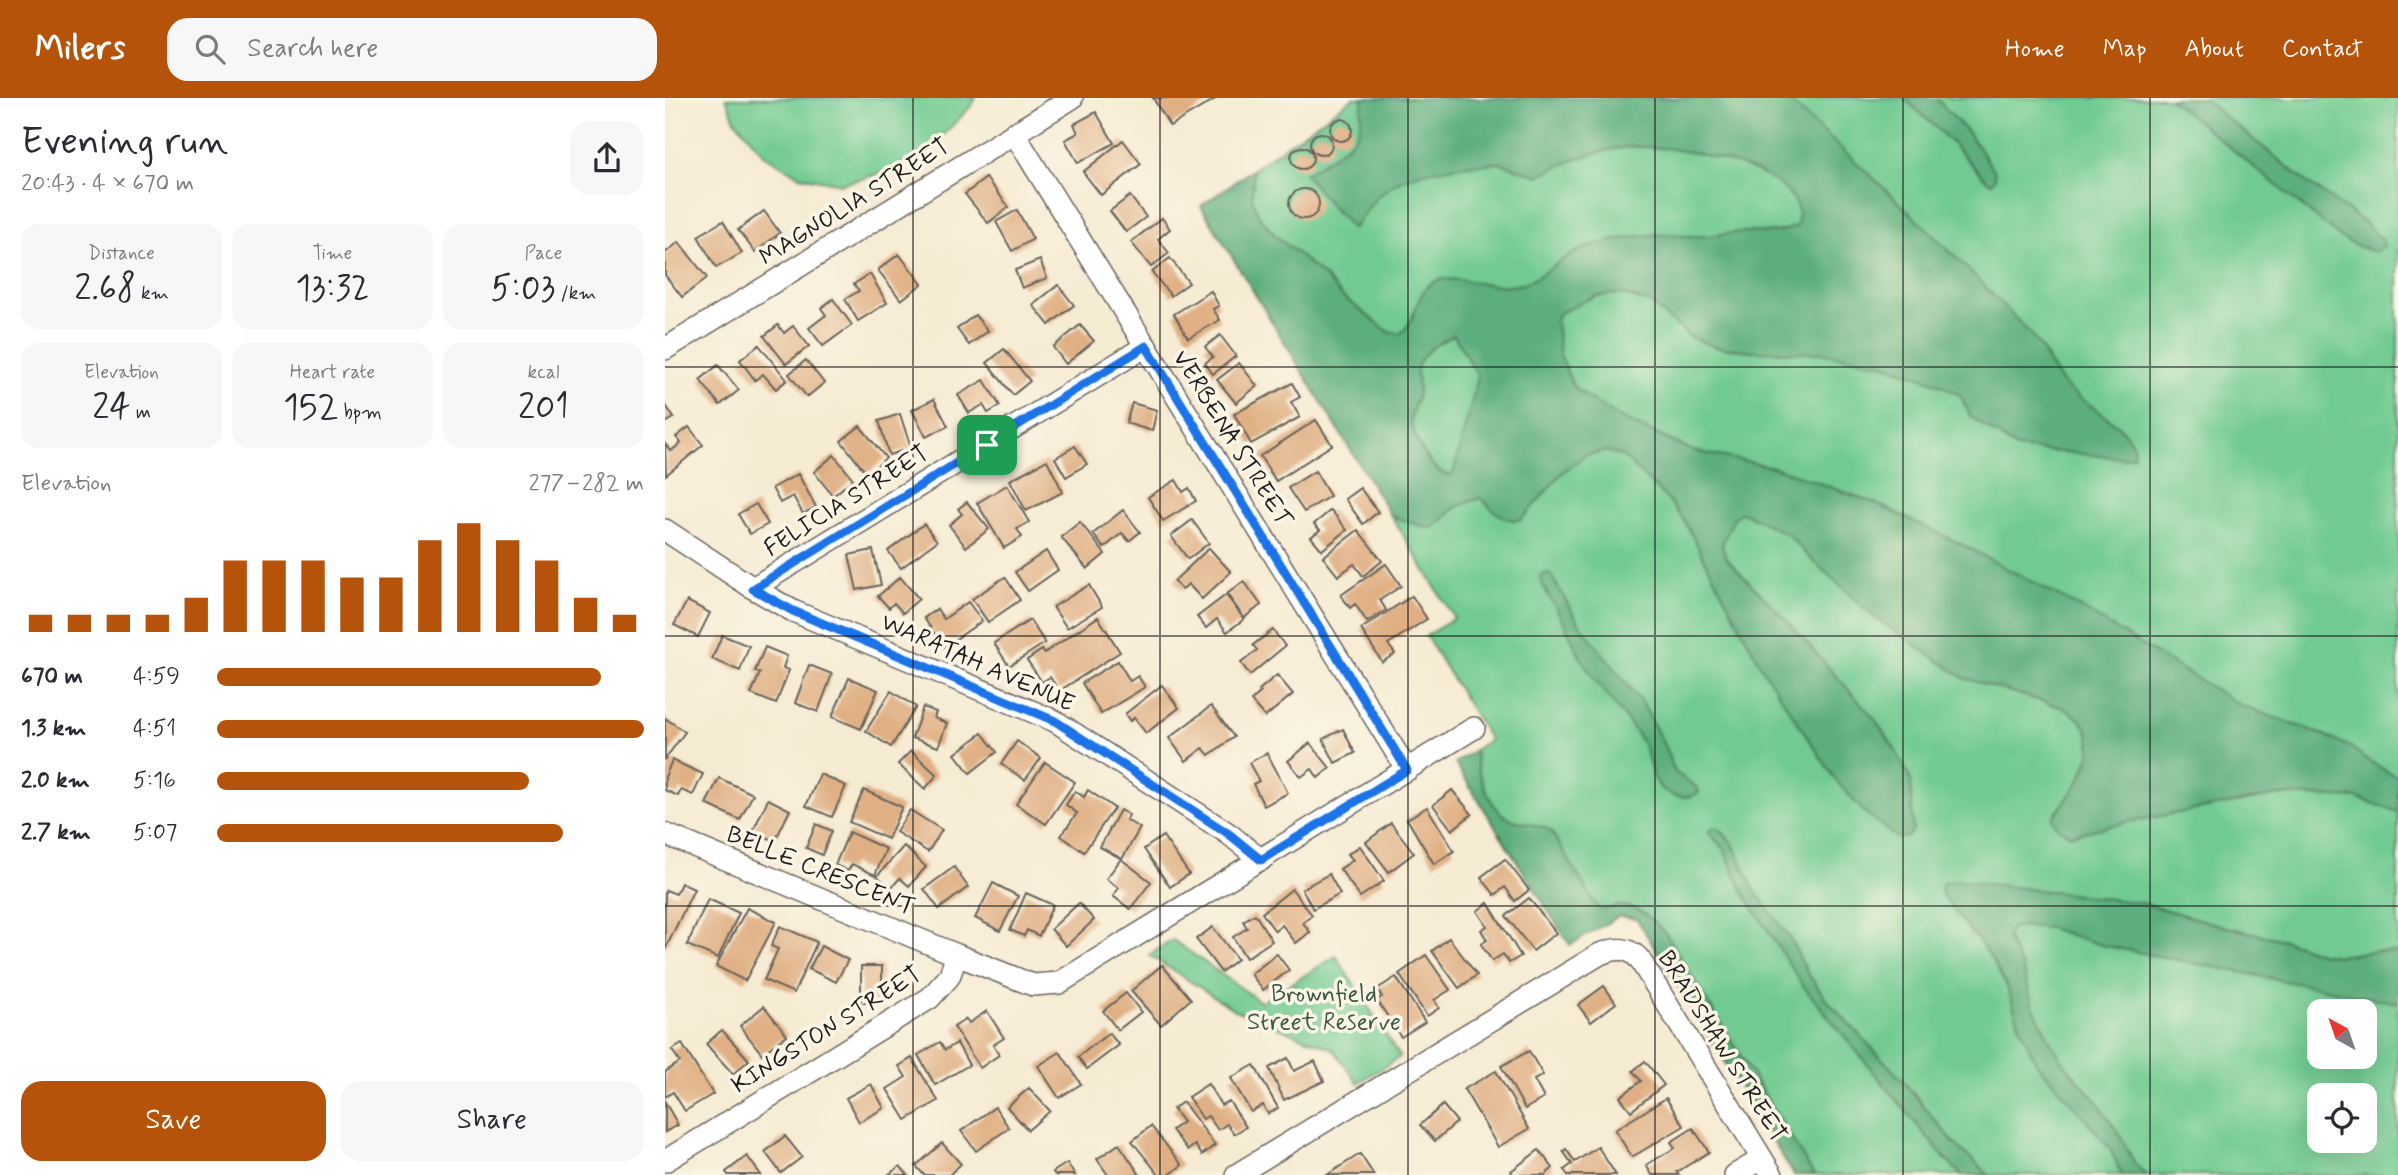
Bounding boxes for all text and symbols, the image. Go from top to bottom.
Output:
search box [167,18,657,81]
text: Milers [35,27,125,71]
icon: search [191,30,229,68]
text: Search here [247,32,378,66]
text: Home [2005,34,2065,65]
text: Map [2103,34,2147,65]
text: About [2185,34,2244,65]
text: Contact [2282,34,2363,65]
text: Evening run [21,118,228,167]
button: share [570,121,644,195]
street label: MAGNOLIA STREET [754,131,956,273]
text: 20:43 · 4 × 670 m [21,169,194,199]
text: Distance [88,241,155,266]
text: Time [313,241,352,266]
text: Pace [525,241,562,266]
text: 2.68 [74,266,136,312]
text: 13:32 [295,266,370,312]
text: 5:03 [491,266,555,312]
text: km [136,281,169,306]
text: /km [555,281,596,306]
street label: VERBENA STREET [1165,345,1299,534]
text: Elevation [84,360,159,385]
text: Heart rate [290,360,375,385]
text: kcal [528,360,559,385]
text: 24 [92,385,131,431]
text: 152 [283,385,338,431]
text: 201 [518,385,569,431]
text: m [131,400,151,425]
text: bpm [338,400,382,425]
pin [957,415,1017,475]
icon: arrive [968,426,1006,464]
street label: FELICIA STREET [759,438,935,564]
text: Elevation [21,469,112,499]
text: 277–282 m [529,469,644,499]
street label: WARATAH AVENUE [876,607,1079,720]
text: 670 m [21,662,83,692]
text: 4:59 [133,662,180,692]
text: 1.3 km [21,714,86,744]
text: 4:51 [133,714,176,744]
text: 2.0 km [21,766,90,796]
text: 5:16 [133,766,176,796]
text: 2.7 km [21,818,91,848]
text: 5:07 [133,818,177,848]
street label: BELLE CRESCENT [722,819,919,923]
street label: BRADSHAW STREET [1650,945,1793,1149]
street label: KINGSTON STREET [726,959,928,1101]
park label: Brownfield Street Reserve [1247,979,1401,1038]
north arrow [2307,999,2377,1069]
map controls [2307,999,2377,1153]
button: Save [21,1081,326,1161]
button: Share [340,1081,644,1161]
button: locate [2307,1083,2377,1153]

